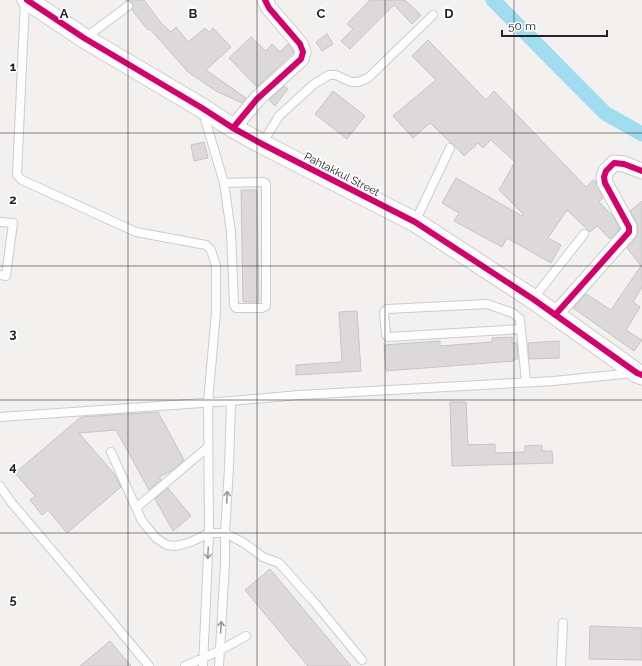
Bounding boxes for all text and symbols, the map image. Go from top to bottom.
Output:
text: A [60,6,69,21]
text: B [189,6,198,21]
text: C [317,6,326,21]
text: D [444,6,454,21]
scale bar [502,12,607,38]
text: 50 m [508,19,536,33]
text: 1 [10,59,17,74]
street label: Pahtakkul Street [302,150,382,199]
text: 2 [9,192,17,207]
text: 3 [9,326,17,341]
text: 4 [9,459,17,474]
one-way arrow [224,491,231,504]
one-way arrow [204,546,211,559]
text: 5 [9,592,17,607]
one-way arrow [218,621,225,634]

